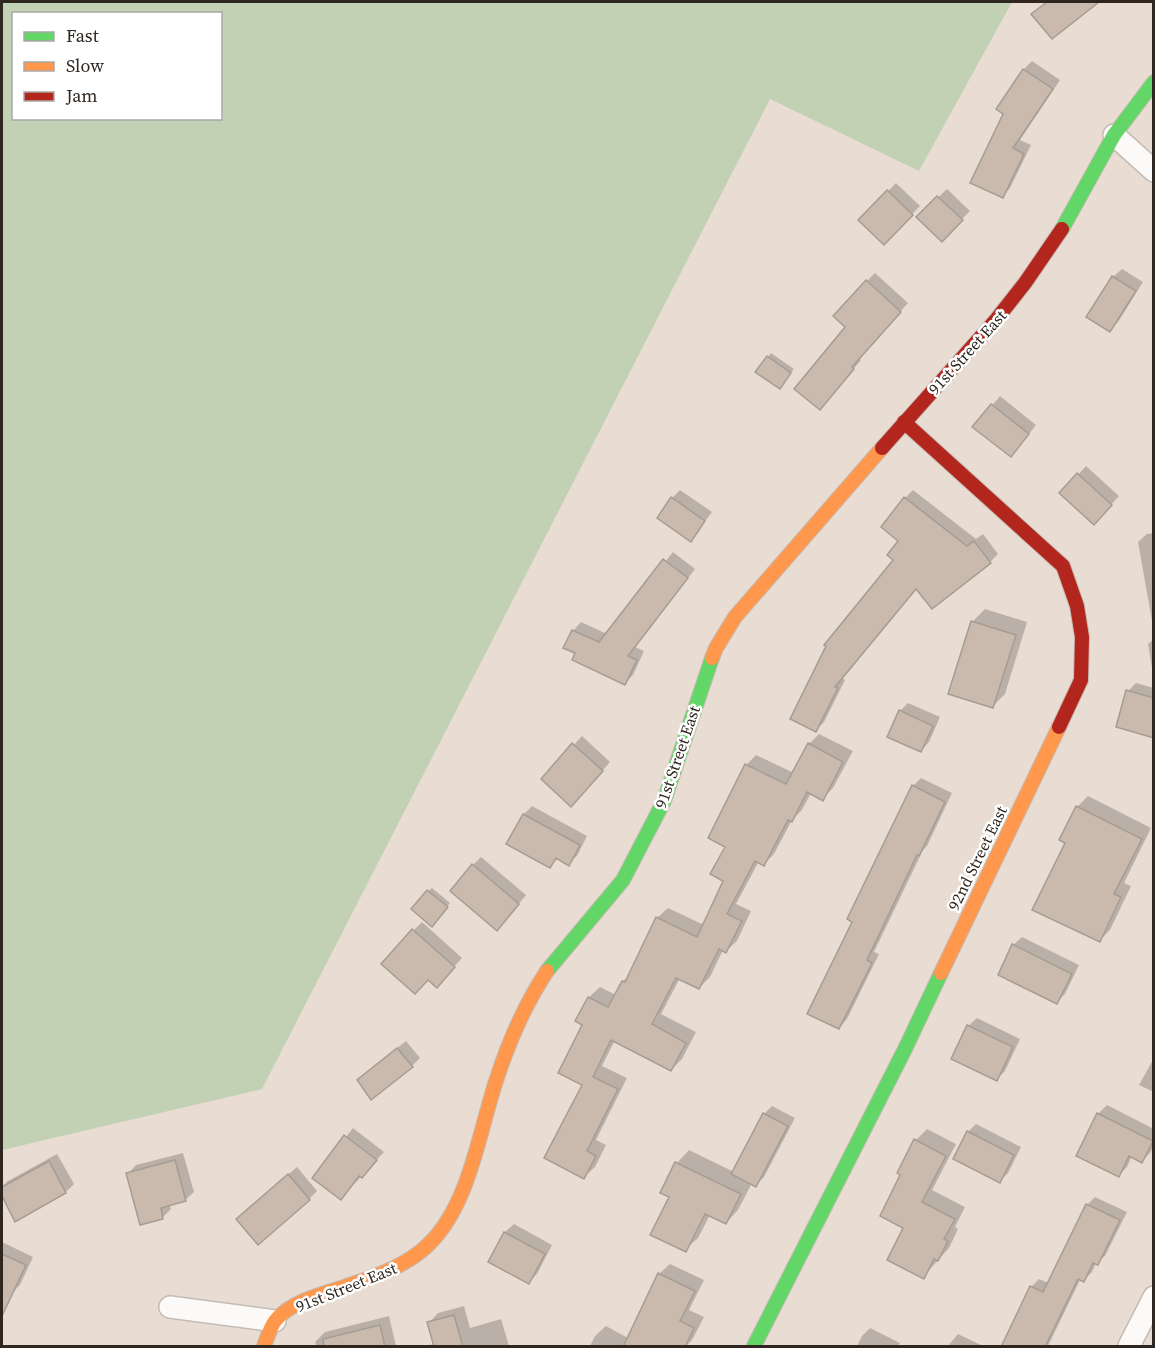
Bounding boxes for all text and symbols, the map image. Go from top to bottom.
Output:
legend [12,12,222,120]
text: Fast [66,23,99,48]
text: Slow [66,53,104,78]
text: Jam [65,83,98,108]
street label: 91st Street East [923,304,1011,399]
street label: 91st Street East [649,702,705,811]
street label: 92nd Street East [942,801,1012,914]
street label: 91st Street East [292,1256,400,1317]

